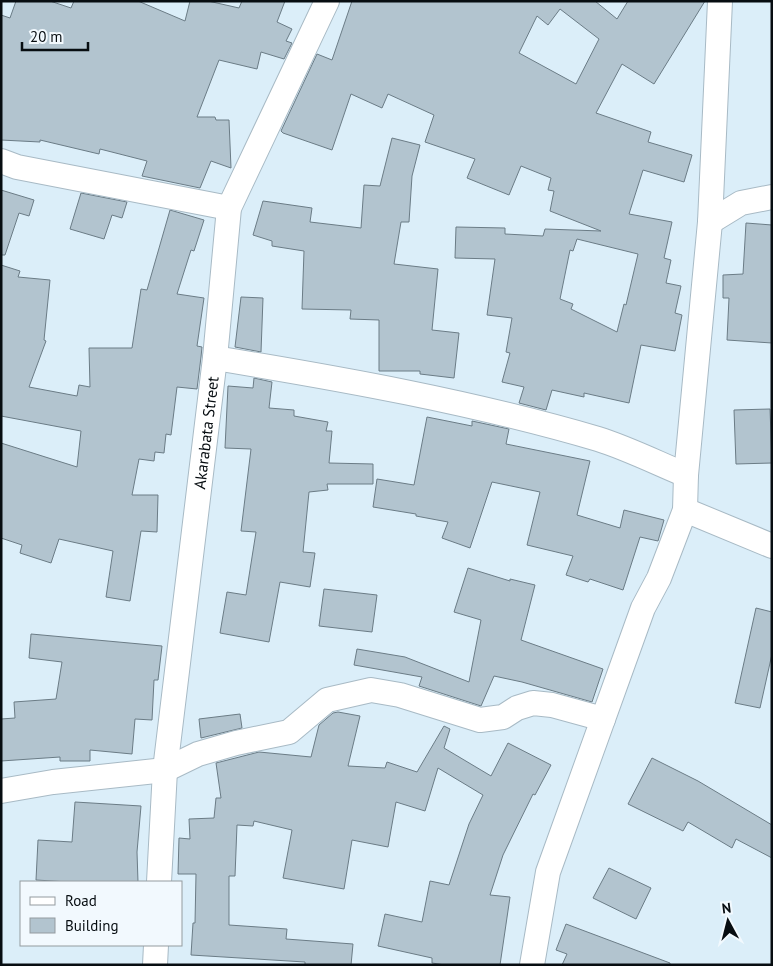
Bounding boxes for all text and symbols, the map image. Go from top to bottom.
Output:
scale bar [22,20,89,52]
text: 20 m [30,27,63,46]
street label: Akarabata Street [189,375,223,490]
legend [20,881,182,946]
text: Road [65,891,97,910]
north arrow [703,896,753,946]
text: N [721,899,732,918]
text: Building [65,916,119,935]

